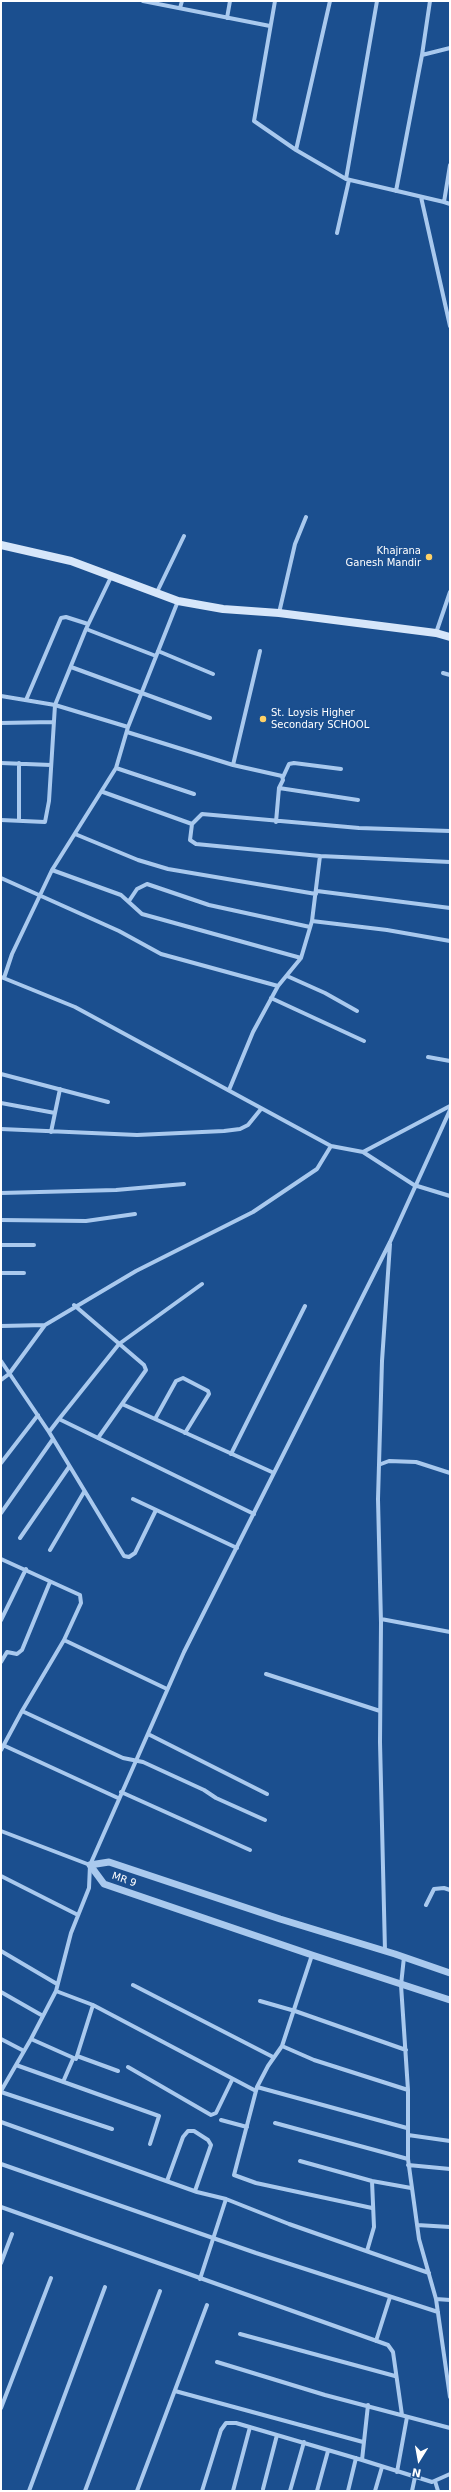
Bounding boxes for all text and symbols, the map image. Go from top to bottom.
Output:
place label: Khajrana Ganesh Mandir [346,545,421,568]
marker: Khajrana Ganesh Mandir [424,552,434,562]
place label: St. Loysis Higher Secondary SCHOOL [271,707,369,730]
marker: St. Loysis Higher Secondary SCHOOL [258,714,268,724]
street label: MR 9 [110,1870,138,1890]
north arrow [399,2440,439,2480]
text: N [411,2465,422,2480]

